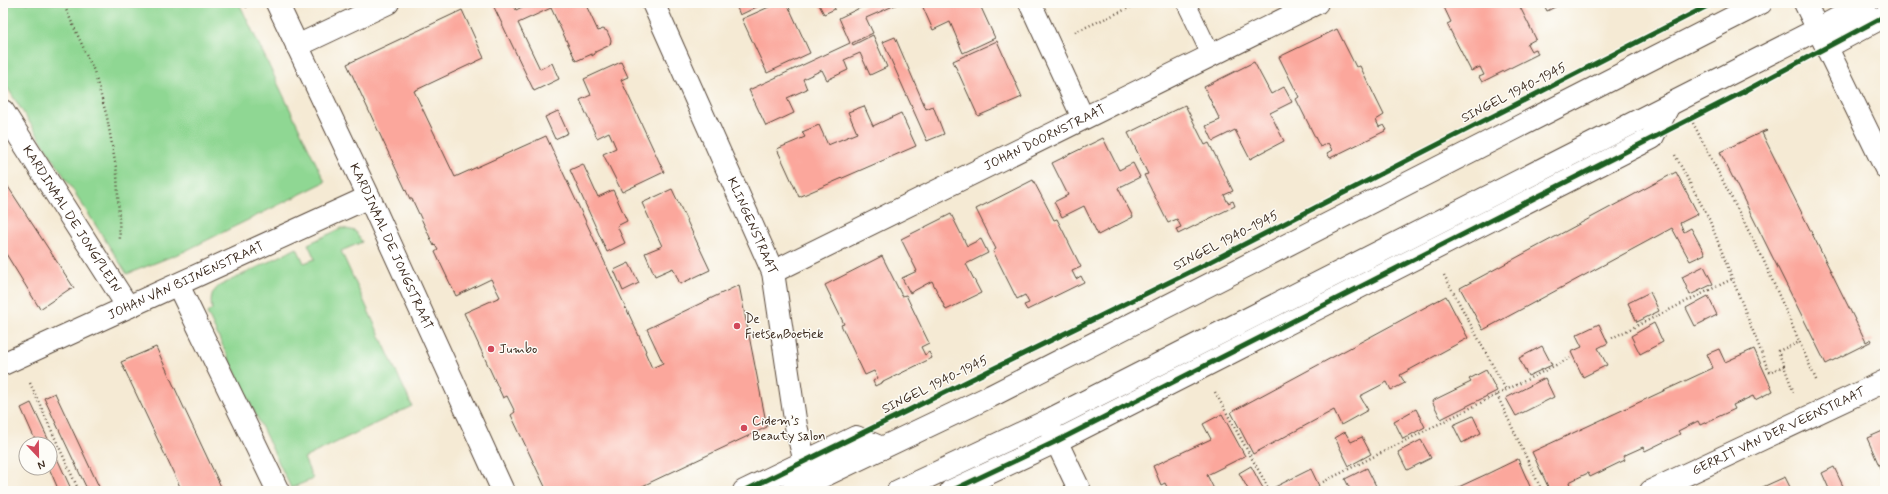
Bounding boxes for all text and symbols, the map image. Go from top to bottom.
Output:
street label: SINGEL 1940-1945 [1458,59,1570,127]
street label: JOHAN DOORNSTRAAT [981,100,1109,175]
street label: KARDINAAL DE JONGPLEIN [19,142,125,296]
street label: KARDINAAL DE JONGSTRAAT [346,160,437,333]
street label: KLINGENSTRAAT [723,174,782,277]
street label: SINGEL 1940-1945 [1170,207,1282,275]
street label: JOHAN VAN BIJNENSTRAAT [105,237,267,324]
place label: De FietsenBoetiek [745,311,824,343]
marker: De FietsenBoetiek [732,321,742,331]
place label: Jumbo [499,341,537,358]
marker: Jumbo [486,344,496,354]
street label: SINGEL 1940-1945 [879,352,991,418]
street label: GERRIT VAN DER VEENSTRAAT [1689,383,1869,479]
place label: Cidem’s Beauty salon [752,413,826,445]
marker: Cidem’s Beauty salon [739,423,749,433]
north arrow [18,436,58,476]
text: N [35,456,47,472]

